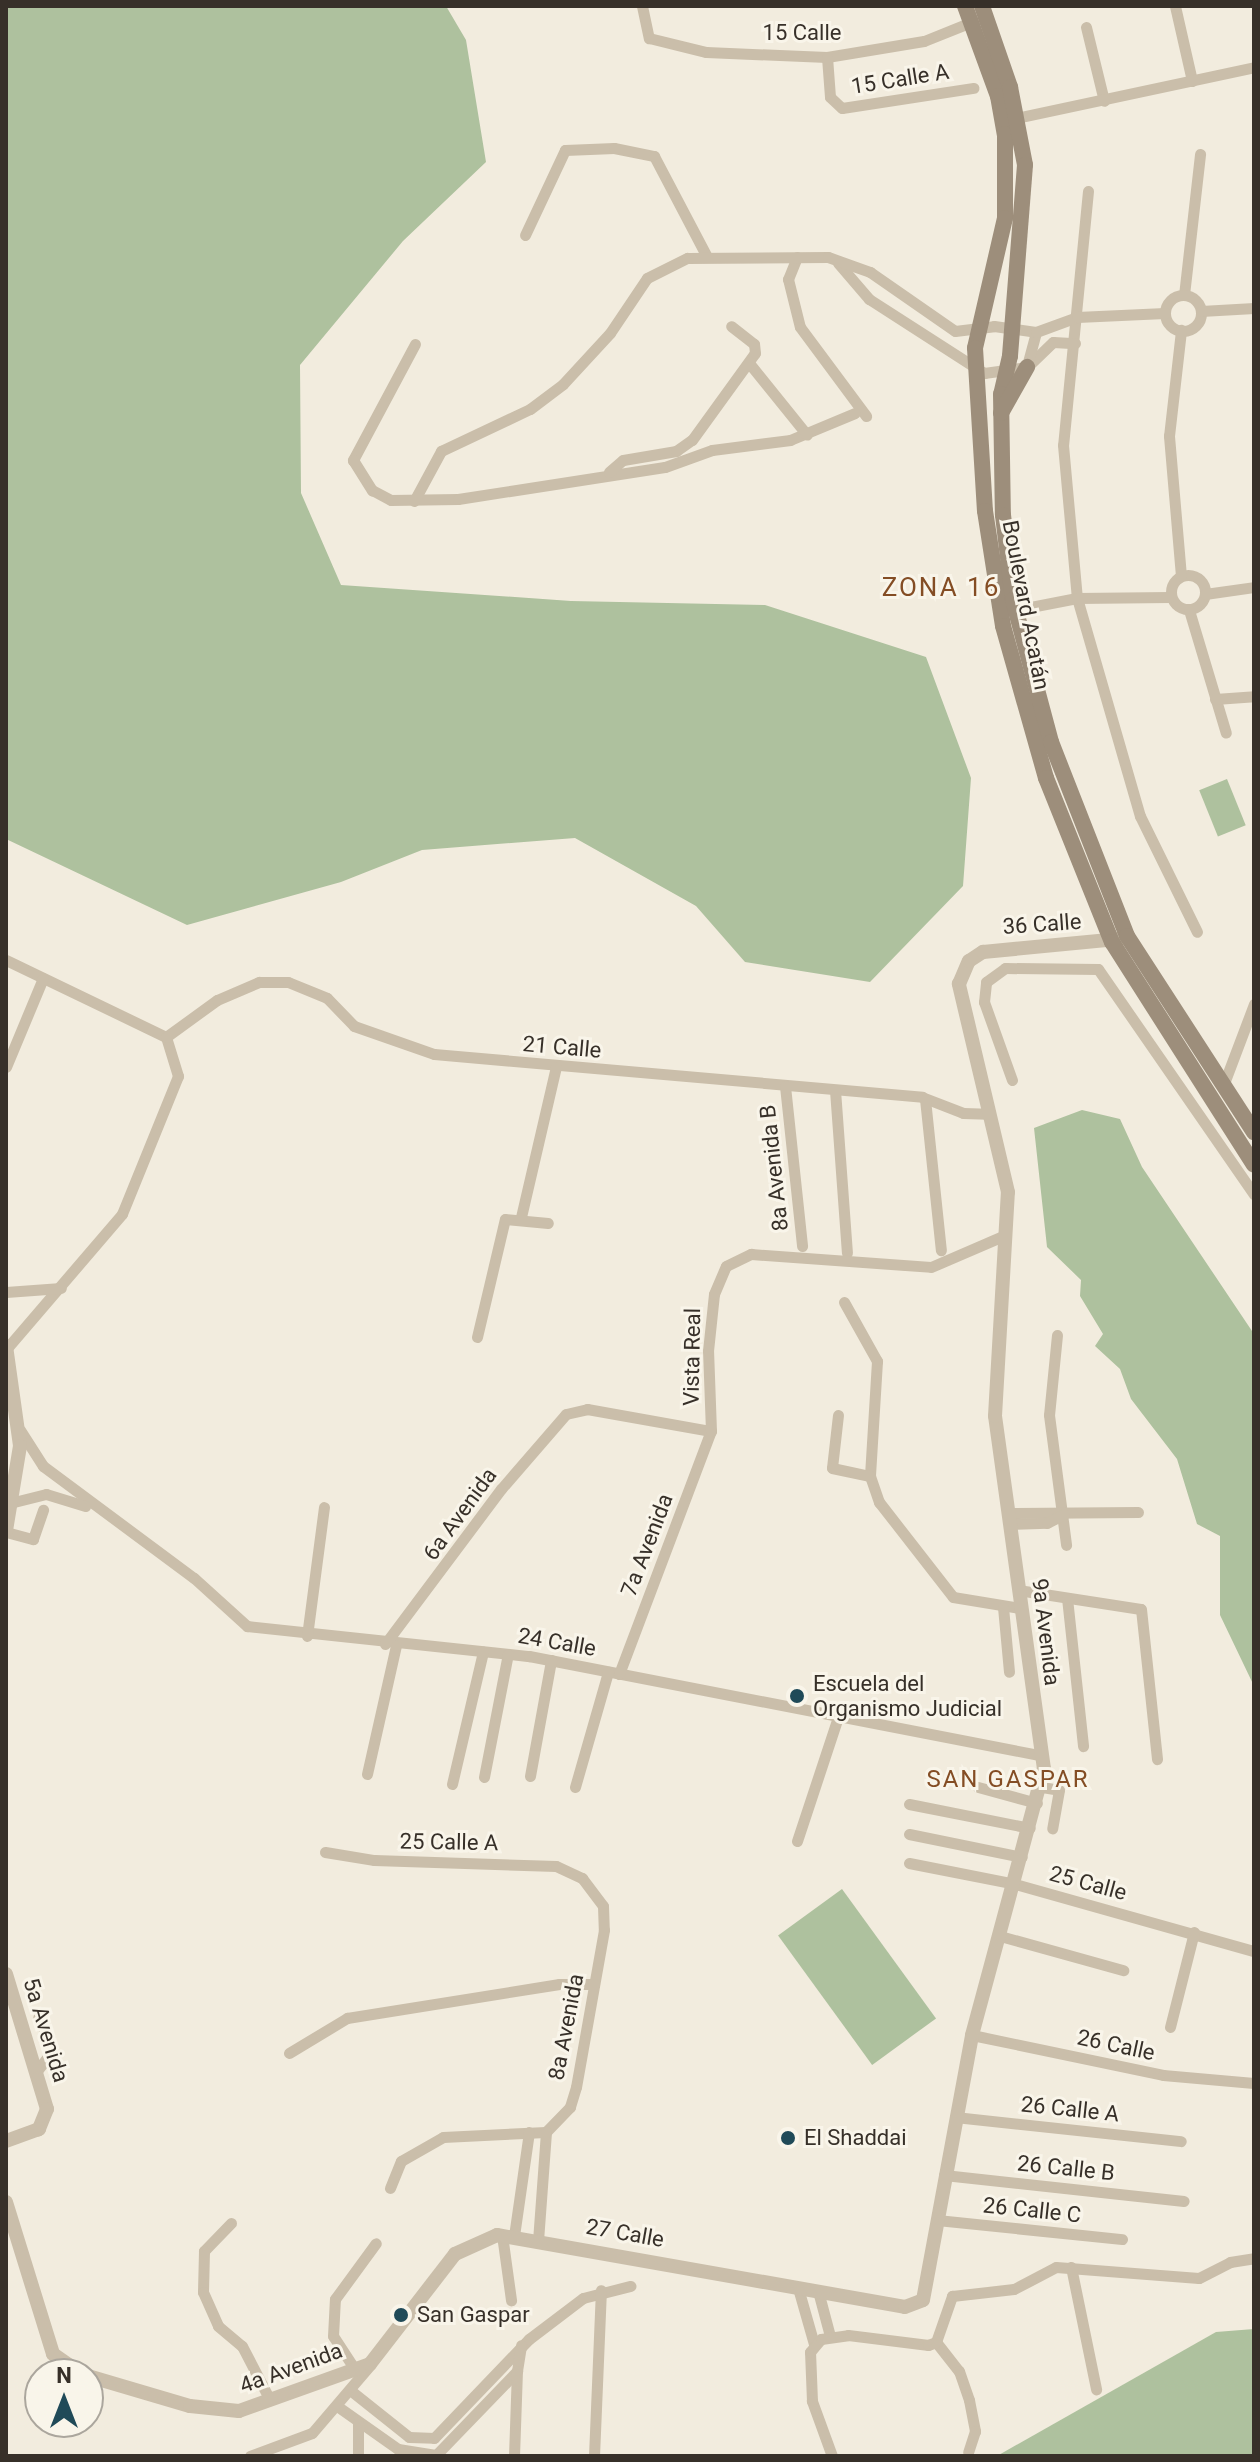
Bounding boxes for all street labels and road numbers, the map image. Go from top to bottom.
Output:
street label: 15 Calle [763,20,841,46]
street label: 15 Calle A [849,58,951,100]
street label: Boulevard Acatán [997,518,1055,692]
street label: 36 Calle [1002,908,1082,940]
street label: 21 Calle [522,1030,602,1064]
street label: 8a Avenida B [754,1104,794,1232]
street label: Vista Real [678,1308,706,1406]
street label: 6a Avenida [418,1463,502,1565]
street label: 7a Avenida [615,1490,679,1600]
street label: 9a Avenida [1026,1577,1066,1687]
street label: 24 Calle [516,1622,598,1662]
street label: 25 Calle A [399,1828,499,1856]
street label: 25 Calle [1047,1860,1129,1906]
street label: 8a Avenida [543,1972,589,2082]
street label: 5a Avenida [18,1975,74,2085]
street label: 26 Calle [1075,2024,1157,2066]
street label: 26 Calle A [1020,2091,1120,2127]
street label: 26 Calle B [1016,2150,1116,2186]
street label: 26 Calle C [982,2192,1082,2228]
street label: 27 Calle [584,2213,666,2253]
street label: 4a Avenida [236,2337,346,2399]

